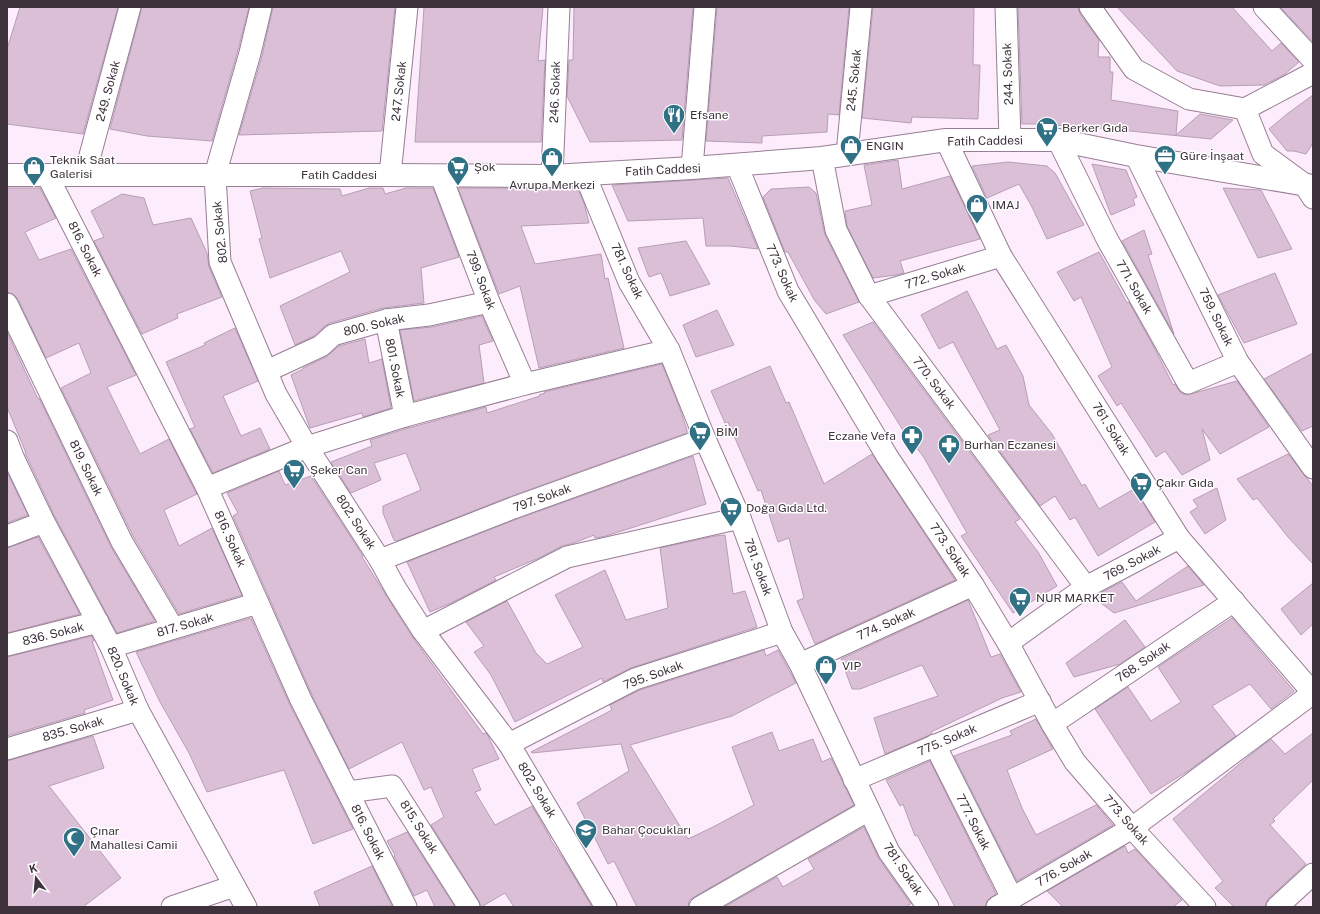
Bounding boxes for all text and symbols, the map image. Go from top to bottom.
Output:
street label: 244. Sokak [1000,42,1016,106]
street label: 245. Sokak [844,48,864,112]
street label: 249. Sokak [93,59,123,123]
street label: 247. Sokak [389,60,409,122]
street label: 246. Sokak [547,60,563,123]
restaurant icon: Efsane [661,102,687,135]
place label: Efsane [690,108,729,122]
supermarket icon: Berker Gıda [1034,115,1060,148]
place label: Berker Gıda [1062,121,1128,135]
shop icon: ENGIN [838,133,864,166]
street label: Fatih Caddesi [947,133,1023,149]
place label: ENGIN [866,139,904,153]
office icon: Güre İnşaat [1152,143,1178,176]
shop icon: Avrupa Merkezi [539,145,565,178]
place label: Güre İnşaat [1180,149,1244,163]
place label: Teknik Saat Galerisi [50,153,115,181]
shop icon: Teknik Saat Galerisi [21,154,47,187]
supermarket icon: Şok [445,154,471,187]
place label: Şok [474,160,496,174]
street label: Fatih Caddesi [625,161,701,179]
street label: Fatih Caddesi [301,168,377,182]
place label: Avrupa Merkezi [509,178,595,192]
shop icon: IMAJ [964,192,990,225]
place label: IMAJ [992,198,1019,212]
street label: 802. Sokak [210,200,230,264]
street label: 816. Sokak [65,219,105,279]
street label: 781. Sokak [608,241,646,301]
street label: 773. Sokak [763,242,801,304]
street label: 799. Sokak [463,248,499,312]
street label: 771. Sokak [1113,258,1155,317]
street label: 772. Sokak [903,260,967,292]
street label: 759. Sokak [1196,286,1236,348]
street label: 800. Sokak [342,311,406,339]
street label: 801. Sokak [382,337,408,399]
street label: 770. Sokak [910,354,958,412]
street label: 761. Sokak [1089,400,1133,458]
supermarket icon: BİM [687,419,713,452]
pharmacy icon: Eczane Vefa [899,423,925,456]
place label: BİM [716,425,738,439]
place label: Eczane Vefa [828,429,896,443]
pharmacy icon: Burhan Eczanesi [936,432,962,465]
street label: 819. Sokak [66,438,106,498]
place label: Burhan Eczanesi [964,438,1056,452]
supermarket icon: Şeker Can [281,457,307,490]
place label: Şeker Can [310,463,368,477]
supermarket icon: Çakır Gıda [1128,470,1154,503]
place label: Çakır Gıda [1156,476,1214,490]
street label: 797. Sokak [511,481,573,515]
street label: 802. Sokak [333,492,379,552]
supermarket icon: Doğa Gıda Ltd. [718,495,744,528]
place label: Doğa Gıda Ltd. [746,501,827,515]
street label: 816. Sokak [211,509,249,570]
street label: 773. Sokak [927,520,973,580]
street label: 781. Sokak [741,536,775,598]
street label: 769. Sokak [1101,542,1163,584]
supermarket icon: NUR MARKET [1007,585,1033,618]
place label: NUR MARKET [1036,591,1115,605]
street label: 774. Sokak [855,605,917,643]
street label: 817. Sokak [155,610,215,640]
street label: 836. Sokak [21,620,85,648]
street label: 768. Sokak [1113,639,1173,685]
street label: 820. Sokak [104,644,142,708]
shop icon: VIP [813,653,839,686]
street label: 795. Sokak [621,658,685,692]
place label: VIP [842,659,861,673]
street label: 835. Sokak [41,713,106,744]
street label: 775. Sokak [915,721,979,759]
street label: 802. Sokak [515,760,559,821]
street label: 777. Sokak [953,792,993,852]
street label: 773. Sokak [1100,792,1152,848]
street label: 815. Sokak [397,798,441,857]
street label: 816. Sokak [348,802,388,862]
school or university icon: Bahar Çocukları [573,817,599,850]
place label: Bahar Çocukları [602,823,691,837]
place label: Çınar Mahallesi Camii [90,824,178,852]
mosque icon: Çınar Mahallesi Camii [61,825,87,858]
street label: 781. Sokak [880,840,926,898]
street label: 776. Sokak [1034,846,1095,890]
north arrow [16,858,56,898]
text: K [28,862,39,875]

